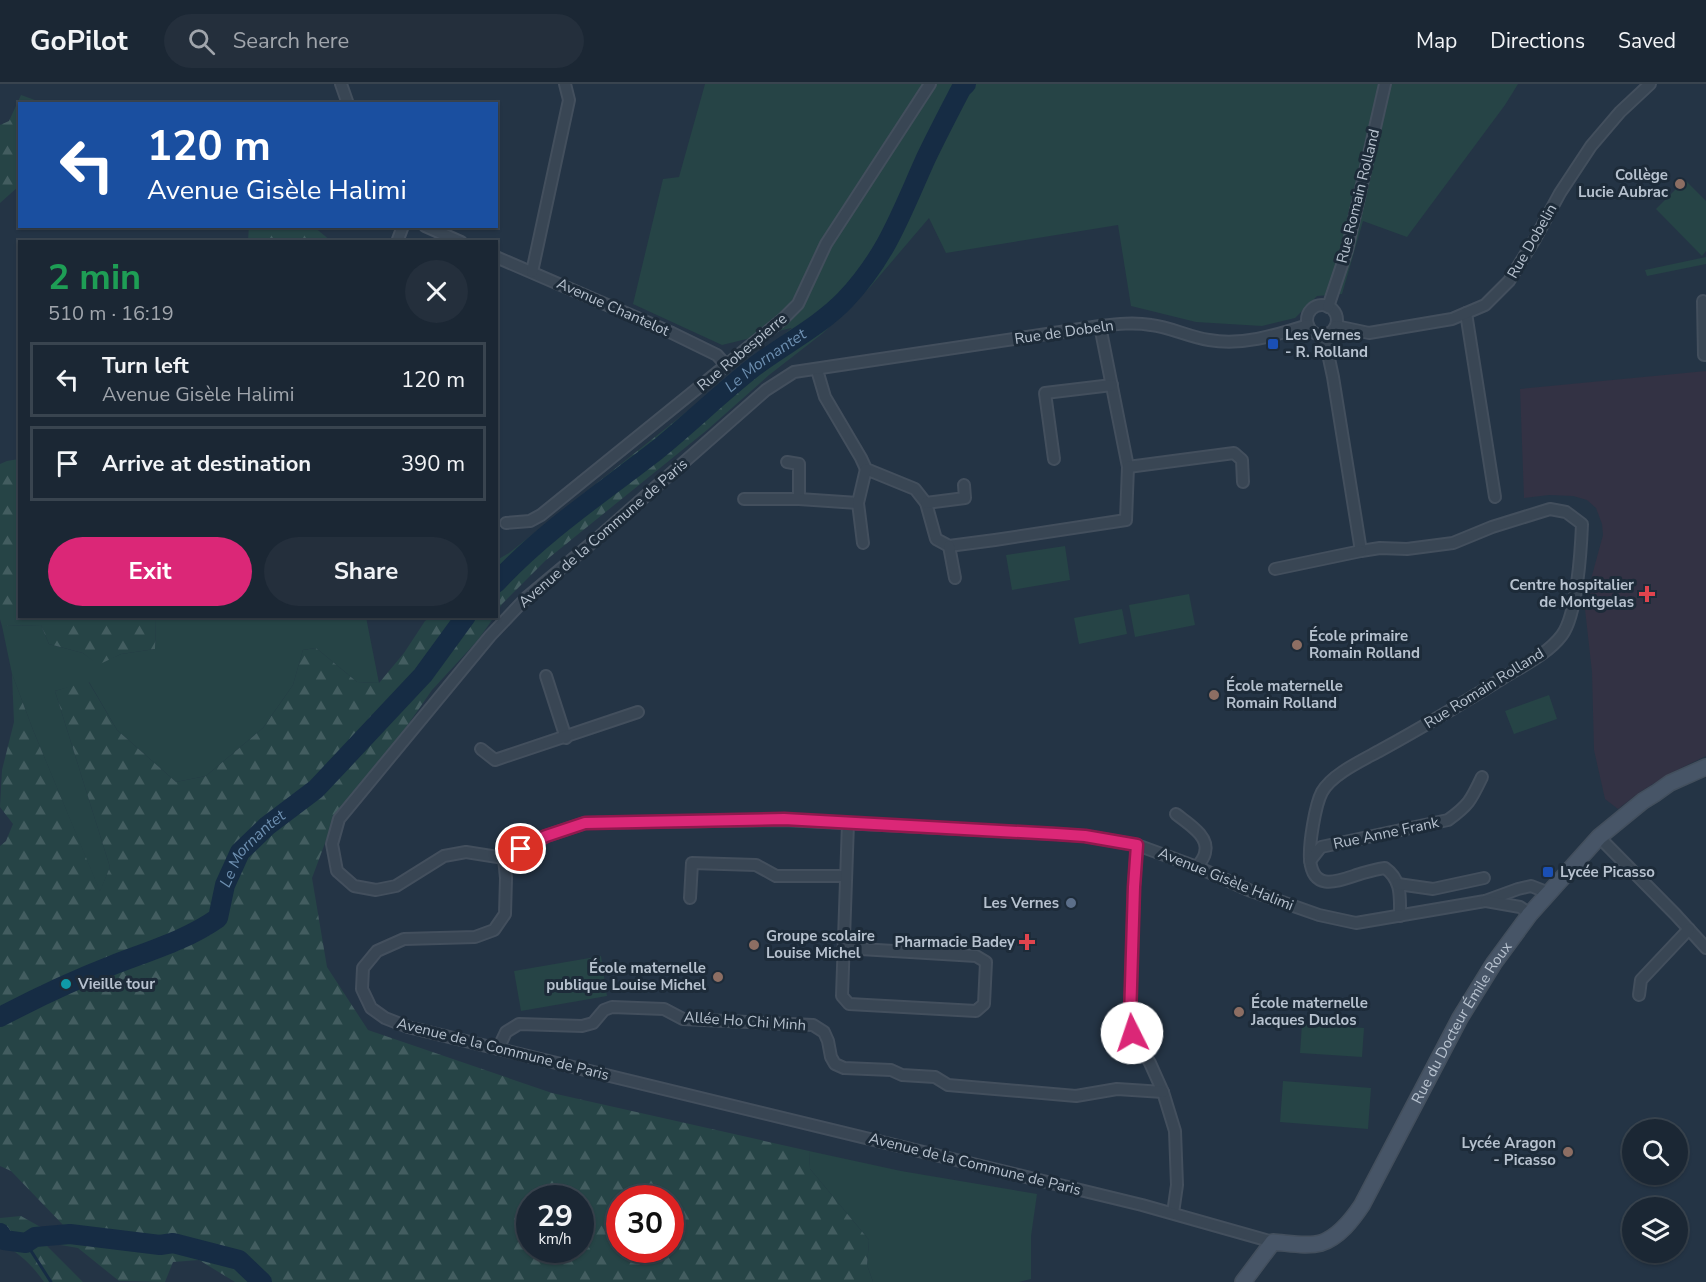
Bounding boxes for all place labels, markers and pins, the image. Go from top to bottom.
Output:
place label: Collège Lucie Aubrac [1578,165,1668,202]
marker: Collège Lucie Aubrac [1673,177,1687,191]
place label: Les Vernes - R. Rolland [1285,325,1368,362]
marker: Les Vernes - R. Rolland [1266,337,1280,351]
place label: Centre hospitalier de Montgelas [1510,575,1634,612]
marker: Centre hospitalier de Montgelas [1638,585,1656,603]
place label: École primaire Romain Rolland [1309,626,1420,663]
marker: École primaire Romain Rolland [1290,638,1304,652]
place label: École maternelle Romain Rolland [1226,676,1343,713]
marker: École maternelle Romain Rolland [1207,688,1221,702]
pin [495,823,546,874]
place label: Lycée Picasso [1560,862,1655,882]
marker: Lycée Picasso [1541,865,1555,879]
place label: Les Vernes [983,893,1059,913]
marker: Les Vernes [1064,896,1078,910]
place label: Groupe scolaire Louise Michel [766,926,875,963]
place label: Pharmacie Badey [894,932,1015,952]
marker: Pharmacie Badey [1020,935,1034,949]
marker: Groupe scolaire Louise Michel [747,938,761,952]
place label: École maternelle publique Louise Michel [546,958,706,995]
marker: École maternelle publique Louise Michel [711,970,725,984]
place label: Vieille tour [77,974,155,994]
marker: Vieille tour [59,977,73,991]
place label: École maternelle Jacques Duclos [1250,993,1368,1030]
marker: École maternelle Jacques Duclos [1232,1005,1246,1019]
place label: Lycée Aragon - Picasso [1462,1133,1556,1170]
marker: Lycée Aragon - Picasso [1561,1145,1575,1159]

